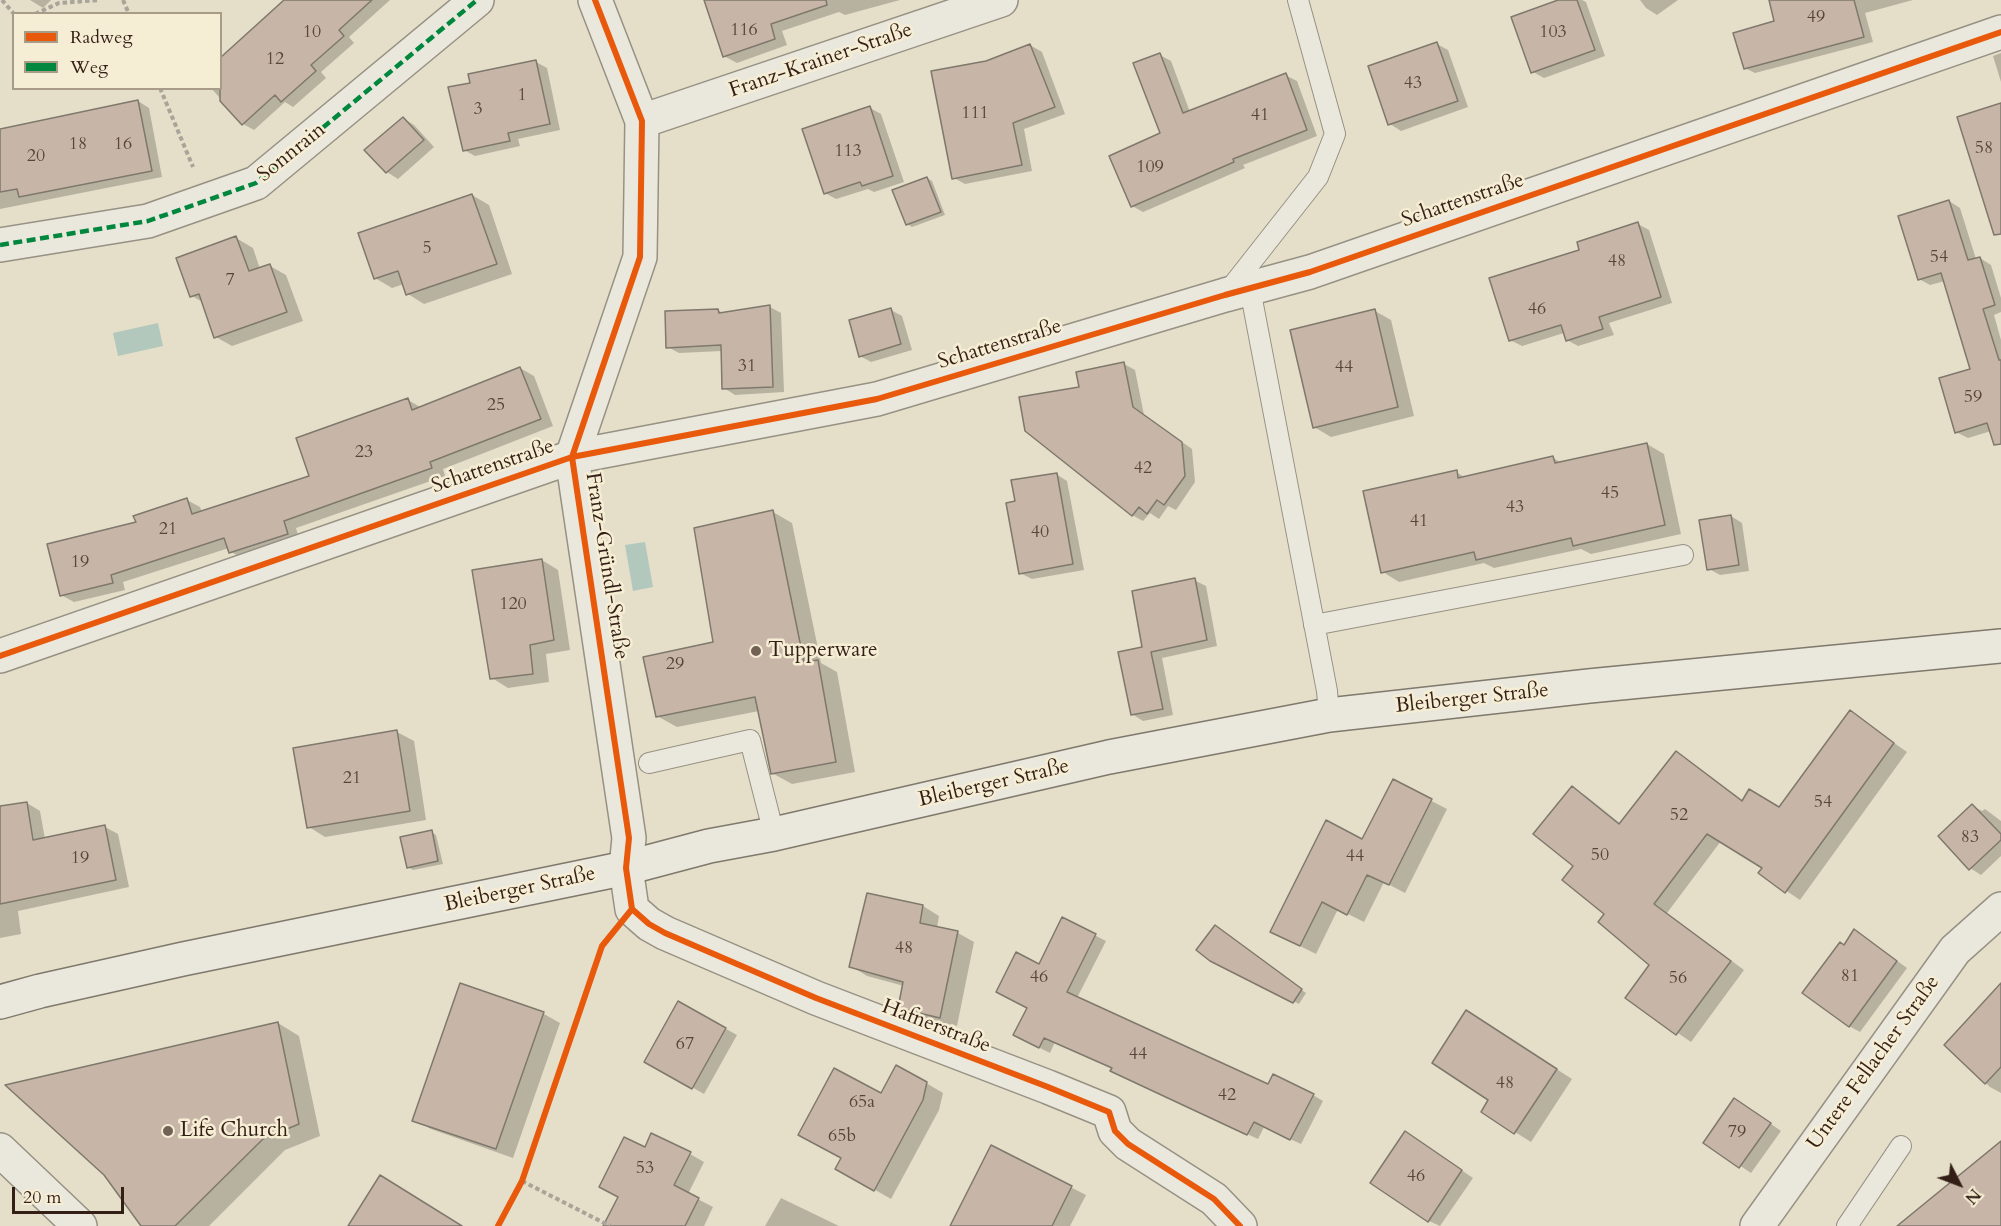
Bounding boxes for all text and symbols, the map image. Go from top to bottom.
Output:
house number: 49 [1807,7,1825,29]
legend [12,12,222,90]
street label: Franz-Krainer-Straße [726,18,916,104]
house number: 116 [730,20,758,42]
house number: 10 [303,22,321,44]
house number: 103 [1539,22,1567,44]
text: Radweg [70,25,133,50]
house number: 12 [266,49,284,71]
text: Weg [70,55,108,80]
house number: 43 [1404,73,1422,95]
house number: 1 [517,85,527,107]
house number: 3 [473,99,483,121]
house number: 111 [961,103,989,125]
house number: 41 [1251,105,1269,127]
street label: Sonnrain [253,118,331,188]
house number: 18 [69,134,87,156]
house number: 16 [114,134,132,156]
house number: 58 [1975,138,1993,160]
house number: 113 [834,141,862,163]
house number: 20 [27,146,45,168]
house number: 109 [1136,157,1164,179]
street label: Schattenstraße [1398,168,1528,234]
house number: 5 [422,238,432,260]
house number: 54 [1930,247,1948,269]
house number: 48 [1608,251,1626,273]
house number: 7 [225,270,235,292]
house number: 46 [1528,299,1546,321]
street label: Schattenstraße [935,314,1065,376]
house number: 31 [738,356,756,378]
house number: 44 [1335,357,1353,379]
house number: 59 [1964,387,1982,409]
house number: 25 [487,395,505,417]
street label: Schattenstraße [428,434,558,500]
house number: 23 [355,442,373,464]
house number: 42 [1134,458,1152,480]
street label: Franz-Gründl-Straße [579,471,633,661]
house number: 45 [1601,483,1619,505]
house number: 43 [1506,497,1524,519]
house number: 41 [1410,511,1428,533]
house number: 21 [159,519,177,541]
house number: 40 [1031,522,1049,544]
house number: 19 [71,552,89,574]
house number: 120 [499,594,527,616]
place label: Tupperware [768,638,878,664]
marker: Tupperware [749,644,763,658]
house number: 29 [666,654,684,676]
street label: Bleiberger Straße [1394,678,1550,720]
street label: Bleiberger Straße [916,754,1072,814]
house number: 21 [343,768,361,790]
house number: 54 [1814,792,1832,814]
house number: 52 [1670,805,1688,827]
house number: 83 [1961,827,1979,849]
house number: 50 [1591,845,1609,867]
house number: 44 [1346,846,1364,868]
house number: 19 [71,848,89,870]
street label: Bleiberger Straße [442,862,598,918]
house number: 48 [895,938,913,960]
house number: 81 [1841,966,1859,988]
house number: 46 [1030,967,1048,989]
house number: 56 [1669,968,1687,990]
street label: Untere Fellacher Straße [1802,971,1946,1155]
street label: Hafnerstraße [878,995,994,1059]
house number: 67 [676,1034,694,1056]
house number: 44 [1129,1044,1147,1066]
house number: 48 [1496,1073,1514,1095]
house number: 42 [1218,1085,1236,1107]
house number: 65a [849,1092,875,1114]
place label: Life Church [180,1118,288,1144]
house number: 79 [1728,1122,1746,1144]
marker: Life Church [161,1124,175,1138]
house number: 65b [828,1126,856,1148]
north arrow [1929,1154,1989,1214]
house number: 53 [636,1158,654,1180]
house number: 46 [1407,1166,1425,1188]
scale bar [15,1175,128,1213]
text: N [1960,1184,1985,1209]
text: 20 m [23,1185,62,1210]

